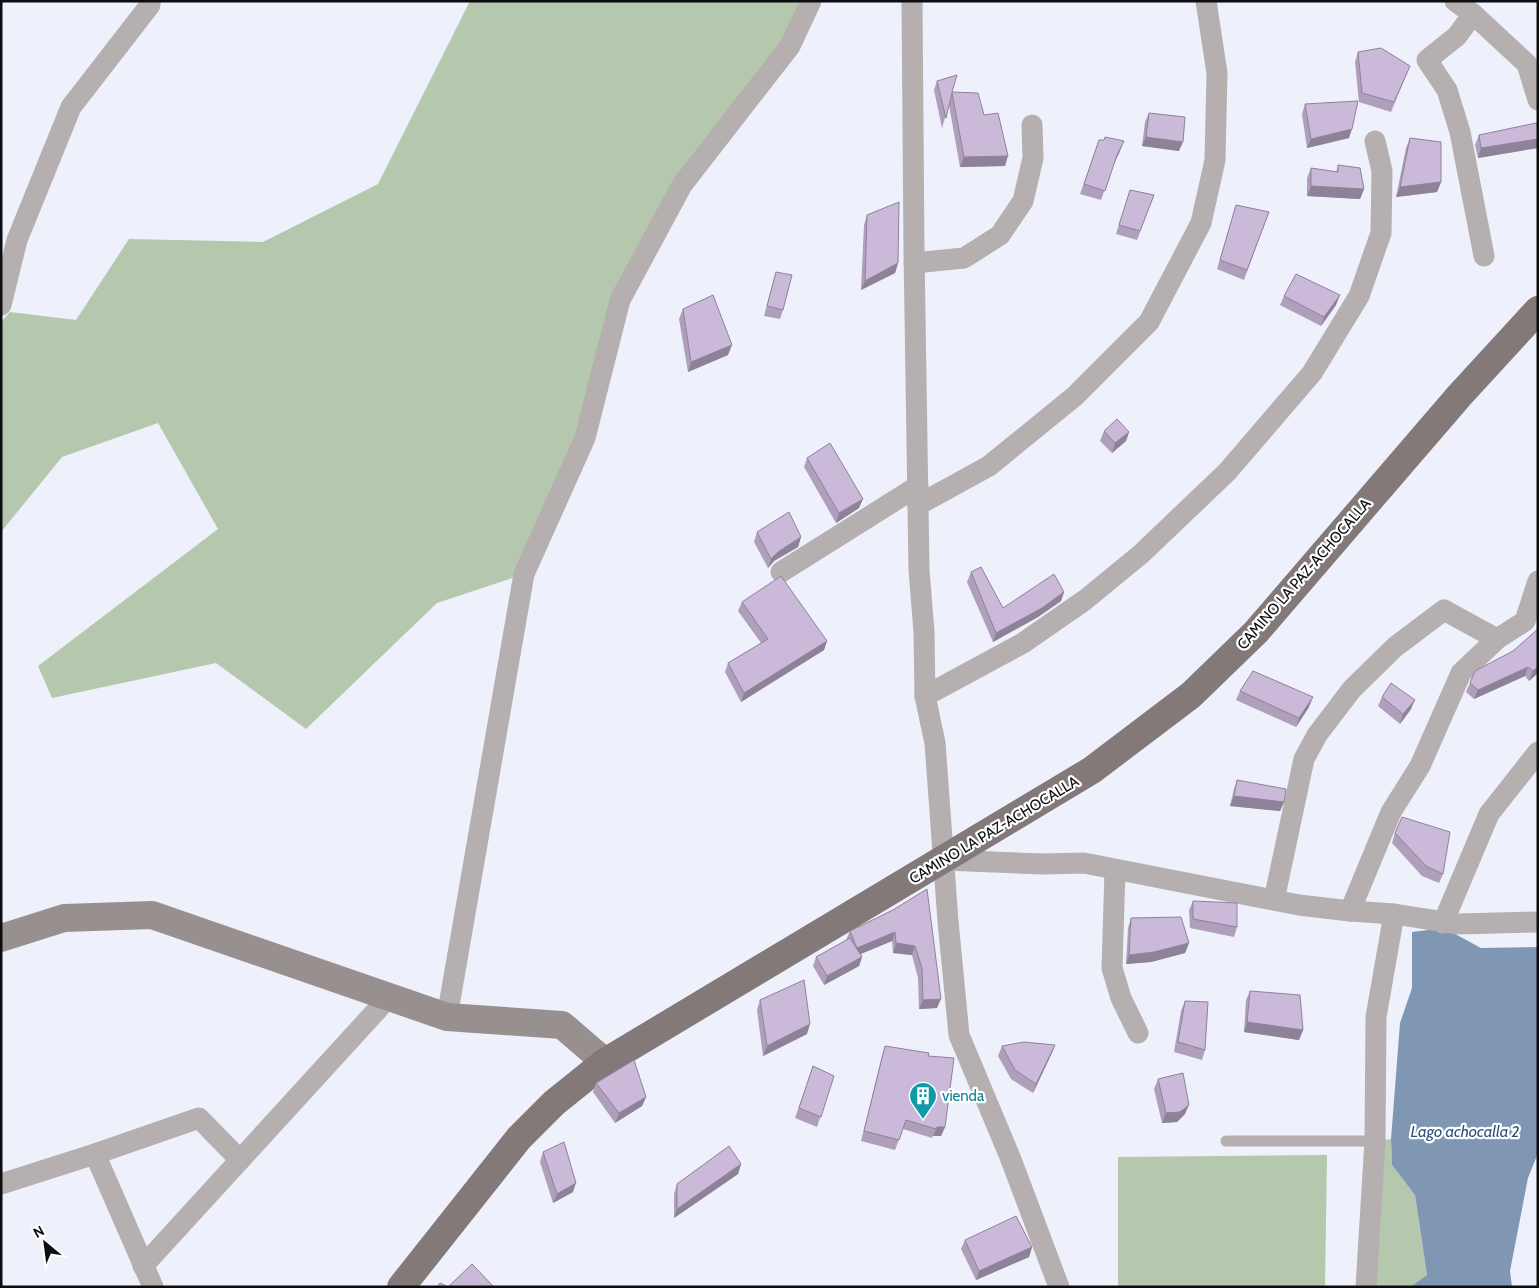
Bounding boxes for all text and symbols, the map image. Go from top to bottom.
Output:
street label: CAMINO LA PAZ-ACHOCALLA [1233,494,1375,653]
street label: CAMINO LA PAZ-ACHOCALLA [906,772,1083,888]
building icon: vienda [908,1081,938,1120]
place label: vienda [942,1087,985,1105]
water label: Lago achocalla 2 [1411,1122,1520,1141]
north arrow [20,1218,70,1268]
text: N [30,1221,47,1242]

